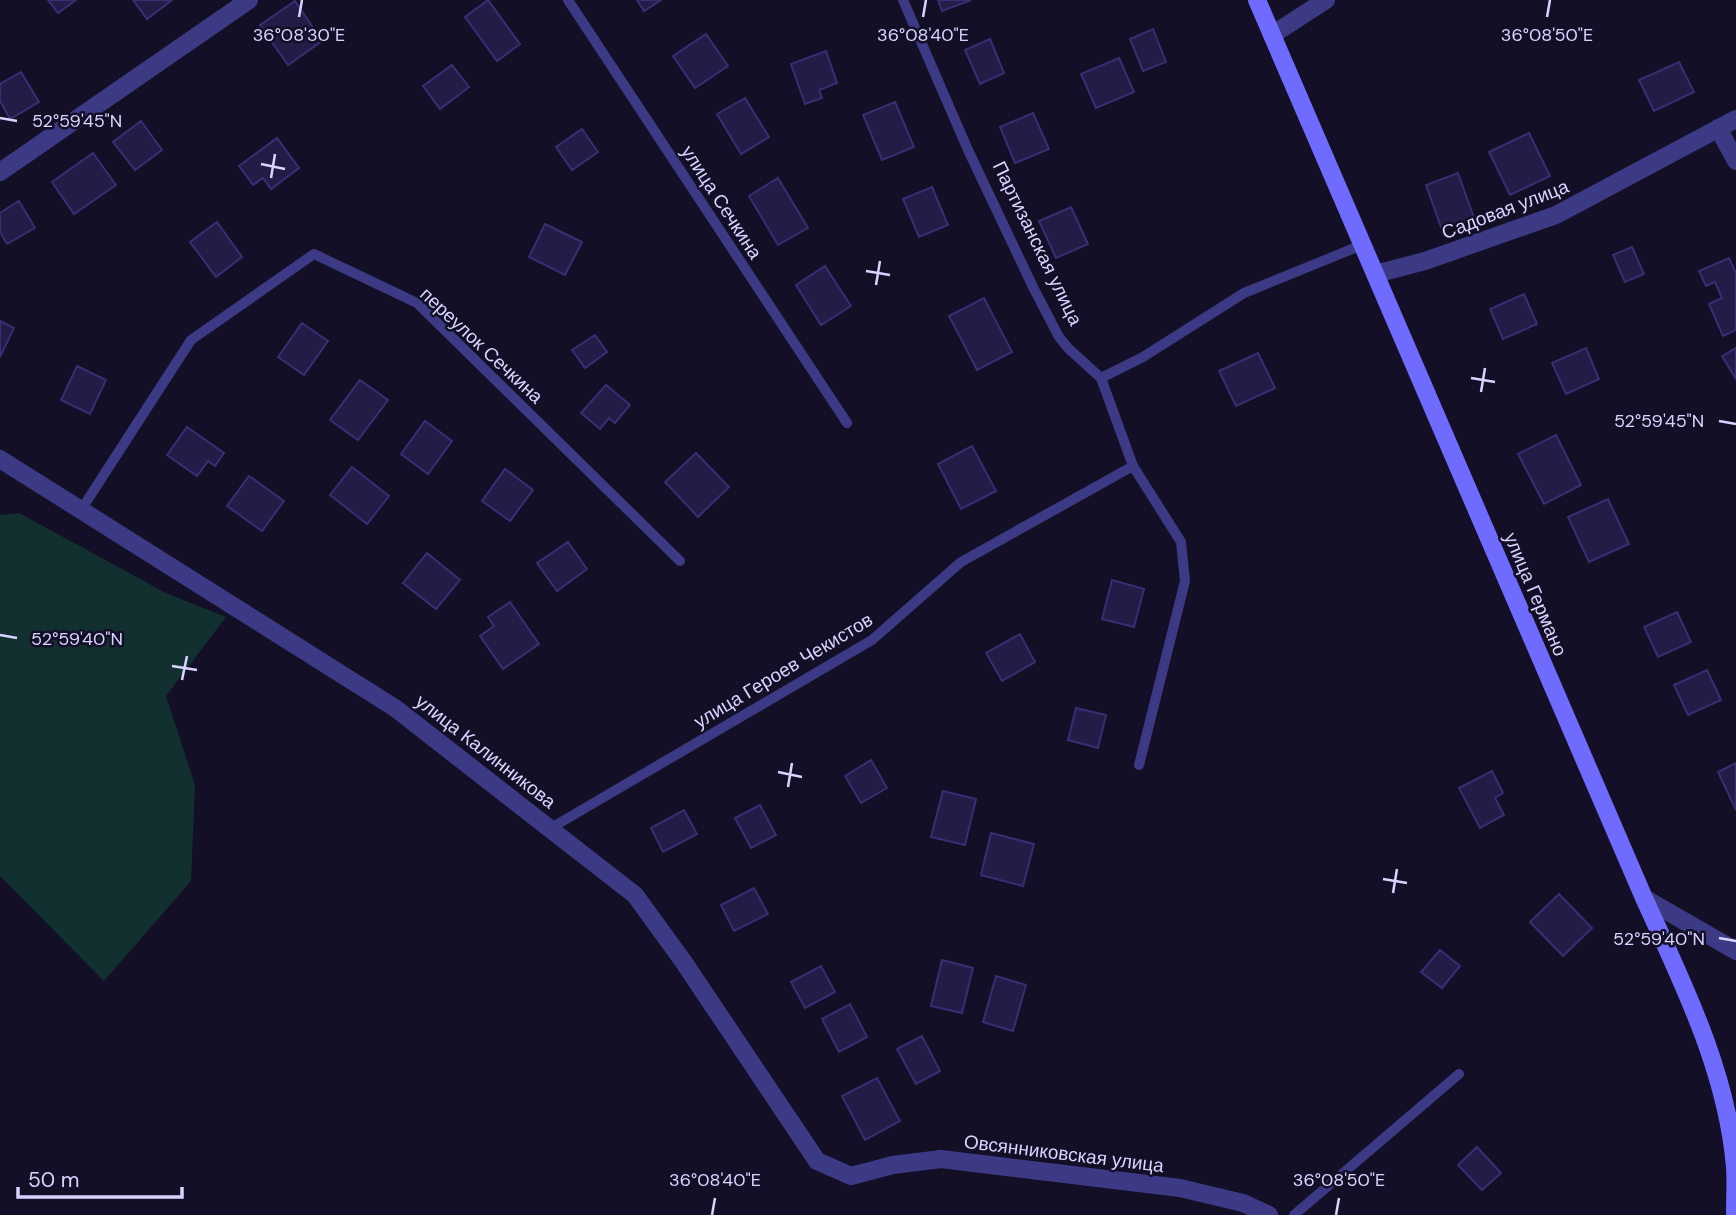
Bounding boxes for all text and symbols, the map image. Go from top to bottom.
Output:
text: 36°08'30"E [253,23,345,47]
text: 36°08'40"E [877,23,969,47]
text: 36°08'50"E [1501,23,1593,47]
text: 52°59'45"N [32,109,122,133]
street label: улица Сечкина [675,141,768,264]
street label: Партизанская улица [987,157,1088,330]
street label: Садовая улица [1438,174,1573,245]
street label: переулок Сечкина [415,282,549,409]
text: 52°59'45"N [1614,409,1704,433]
street label: улица Германо [1498,528,1573,660]
street label: улица Героев Чекистов [689,607,877,734]
text: 52°59'40"N [31,627,123,651]
street label: улица Калинникова [410,689,561,814]
text: 52°59'40"N [1613,927,1705,951]
street label: Овсянниковская улица [962,1129,1166,1178]
scale bar [18,1156,182,1200]
text: 50 m [28,1166,79,1194]
text: 36°08'40"E [669,1168,761,1192]
text: 36°08'50"E [1293,1168,1385,1192]

